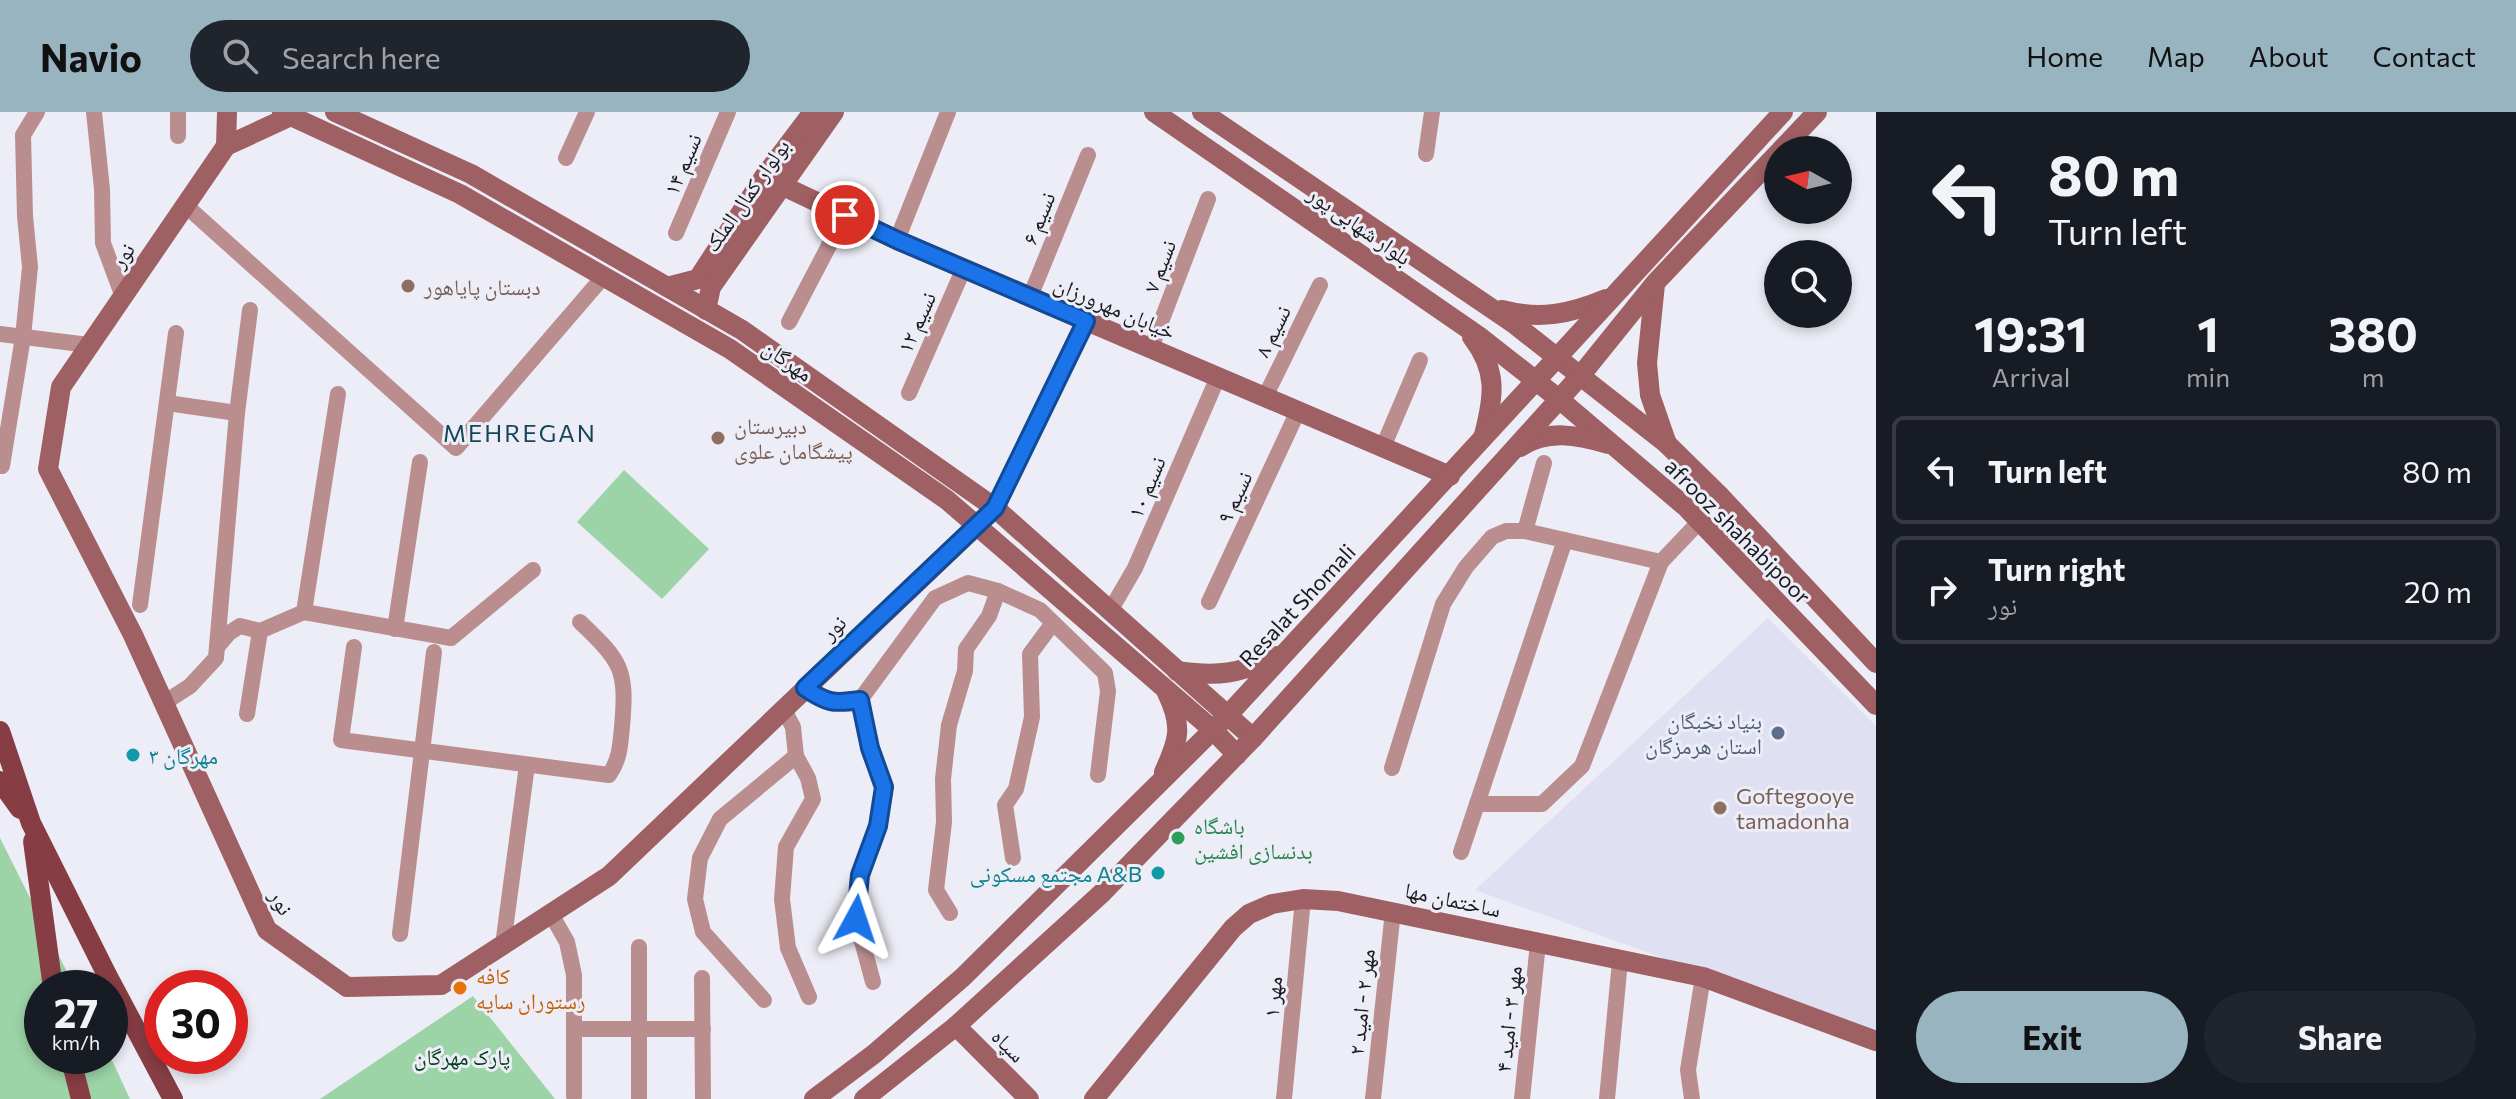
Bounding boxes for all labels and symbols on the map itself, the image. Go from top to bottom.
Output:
street label: نسیم ۱۴ [657,129,709,200]
street label: بولوار کمال الملک [697,133,796,257]
north arrow [1764,136,1852,224]
street label: بلوار شهابی پور [1302,179,1417,271]
pin [811,181,879,249]
street label: نسیم ۶ [1015,188,1063,249]
street label: نسیم ۷ [1137,236,1183,297]
street label: نور [103,237,140,274]
street label: خیابان مهرورزان [1050,269,1180,346]
place label: دبستان پایاهور [423,273,541,301]
marker: دبستان پایاهور [399,277,417,295]
street label: نسیم ۱۲ [891,287,943,358]
street label: نسیم ۸ [1248,301,1298,362]
street label: مهرگان [757,333,818,388]
place label: دبیرستان پیشگامان علوی [734,412,853,465]
district label: MEHREGAN [443,418,597,447]
marker: دبیرستان پیشگامان علوی [709,429,727,447]
street label: نسیم ۱۰ [1121,452,1173,523]
street label: afrooz shahabipoor [1660,453,1817,610]
street label: نسیم ۹ [1210,467,1260,528]
street label: Resalat Shomali [1233,538,1361,672]
street label: نور [814,609,851,646]
place label: بنیاد نخبگان استان هرمزگان [1645,707,1762,760]
marker: بنیاد نخبگان استان هرمزگان [1769,724,1787,742]
place label: مهرگان ۳ [149,742,218,770]
marker: مهرگان ۳ [124,746,142,764]
place label: Goftegooye tamadonha [1736,782,1854,834]
marker: Goftegooye tamadonha [1711,799,1729,817]
place label: باشگاه بدنسازی افشین [1194,812,1313,865]
marker: باشگاه بدنسازی افشین [1169,829,1187,847]
place label: مجتمع مسکونی A&B [970,860,1142,888]
marker: مجتمع مسکونی A&B [1149,864,1167,882]
street label: ساختمان مها [1402,876,1504,923]
position arrow [814,877,898,961]
street label: نور [264,884,300,919]
street label: مهر ۲ - امید ۲ [1342,947,1380,1057]
place label: کافه رستوران سایه [476,962,586,1015]
street label: مهر ۳ - امید ۴ [1489,964,1527,1074]
speed limit sign: 30 [144,970,248,1074]
street label: مهر ۱ [1257,975,1287,1019]
marker: کافه رستوران سایه [451,979,469,997]
street label: سپاه [986,1022,1032,1068]
park label: پارک مهرگان [414,1043,510,1071]

